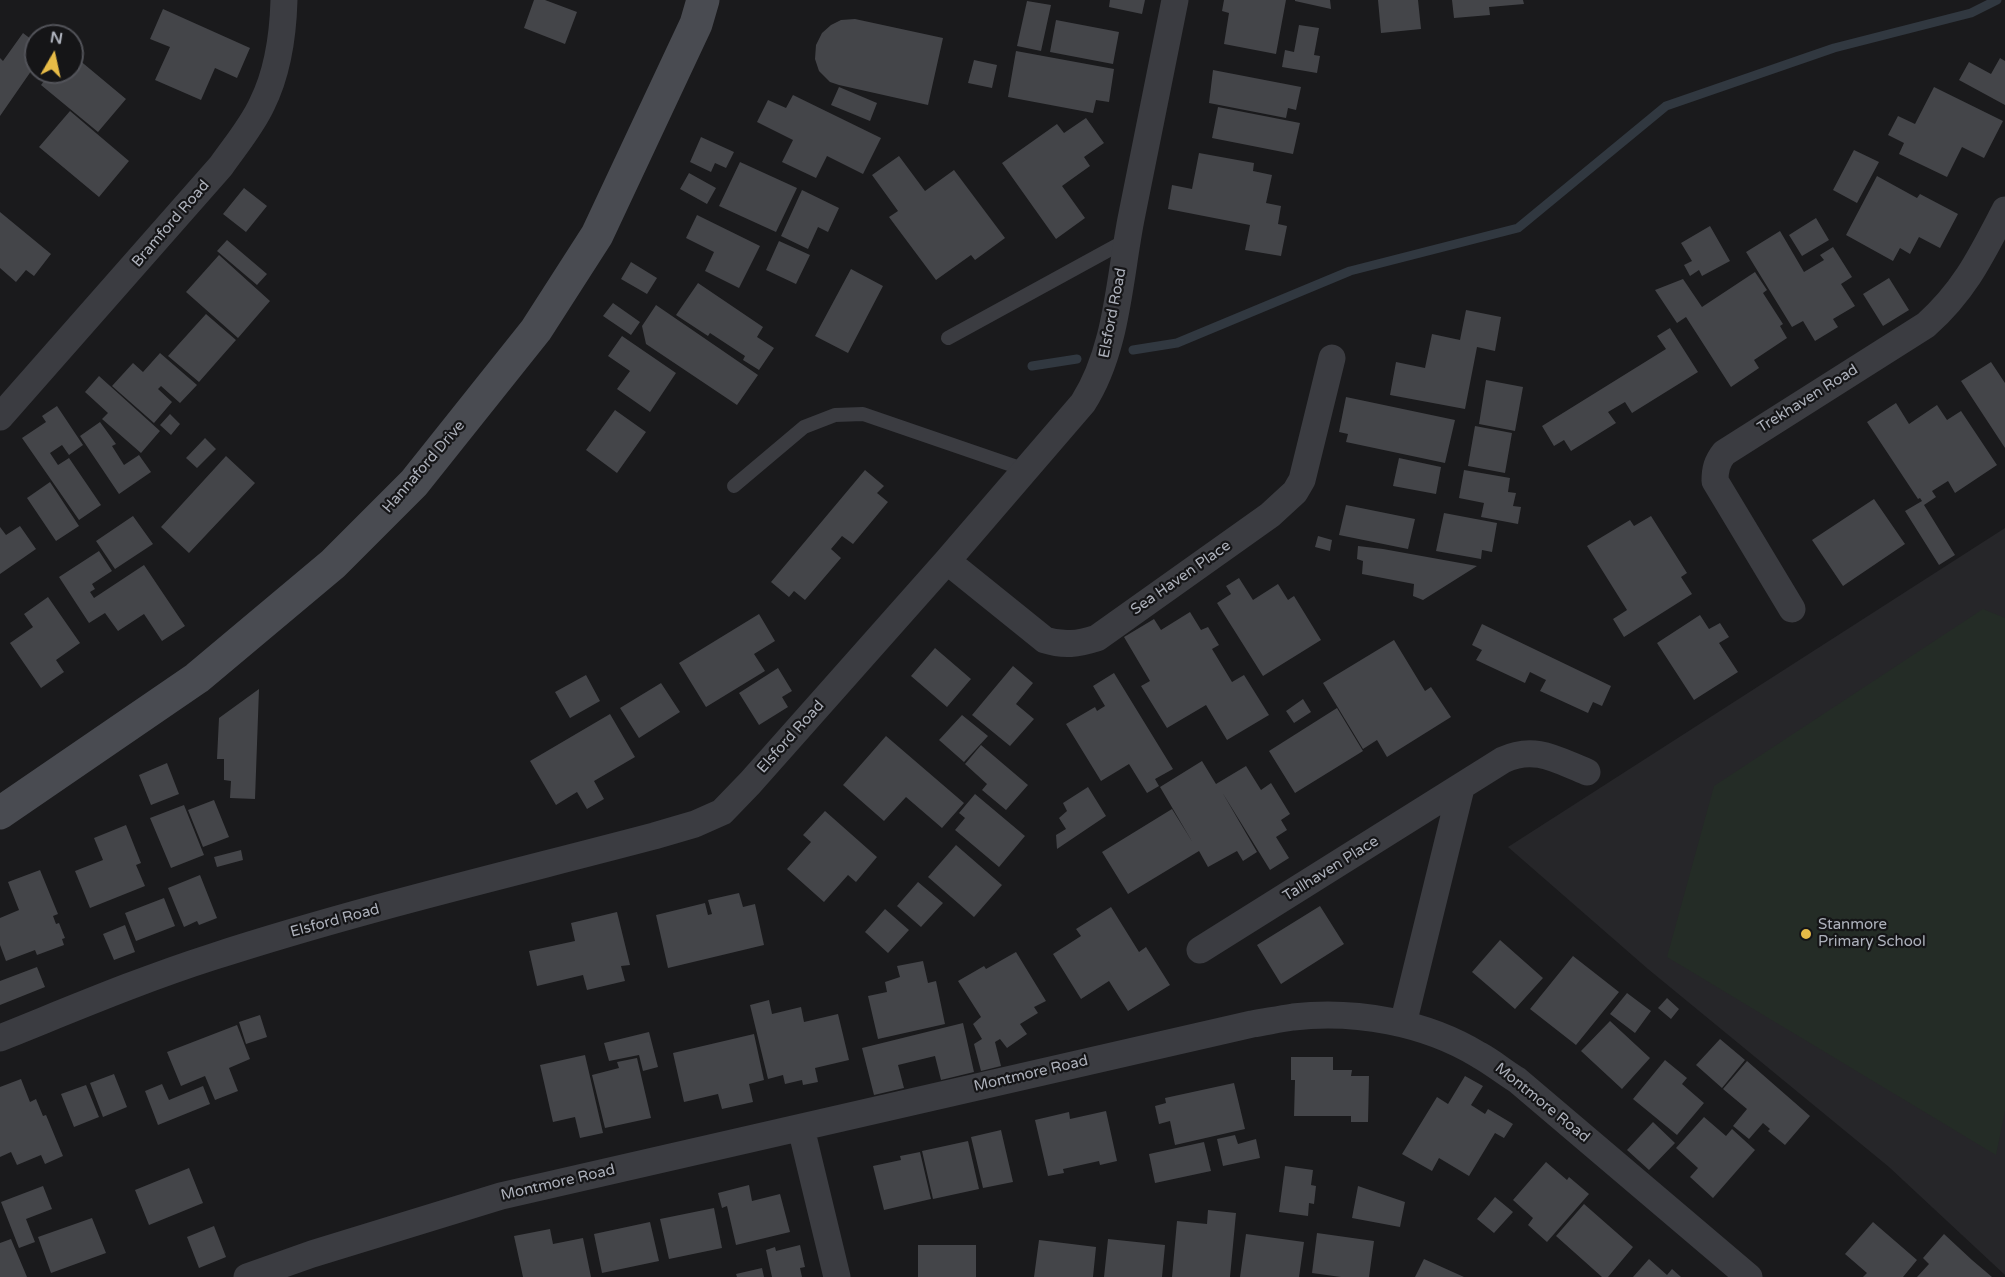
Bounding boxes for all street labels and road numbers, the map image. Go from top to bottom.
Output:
street label: Bramford Road [128,177,214,271]
street label: Elsford Road [1095,266,1131,360]
street label: Trekhaven Road [1755,361,1861,437]
street label: Hannaford Drive [379,417,469,517]
street label: Sea Haven Place [1128,537,1234,619]
street label: Elsford Road [754,697,828,777]
street label: Tallhaven Place [1280,832,1382,906]
street label: Elsford Road [288,900,382,942]
street label: Montmore Road [972,1052,1090,1096]
street label: Montmore Road [1491,1059,1593,1147]
street label: Montmore Road [499,1161,617,1205]

